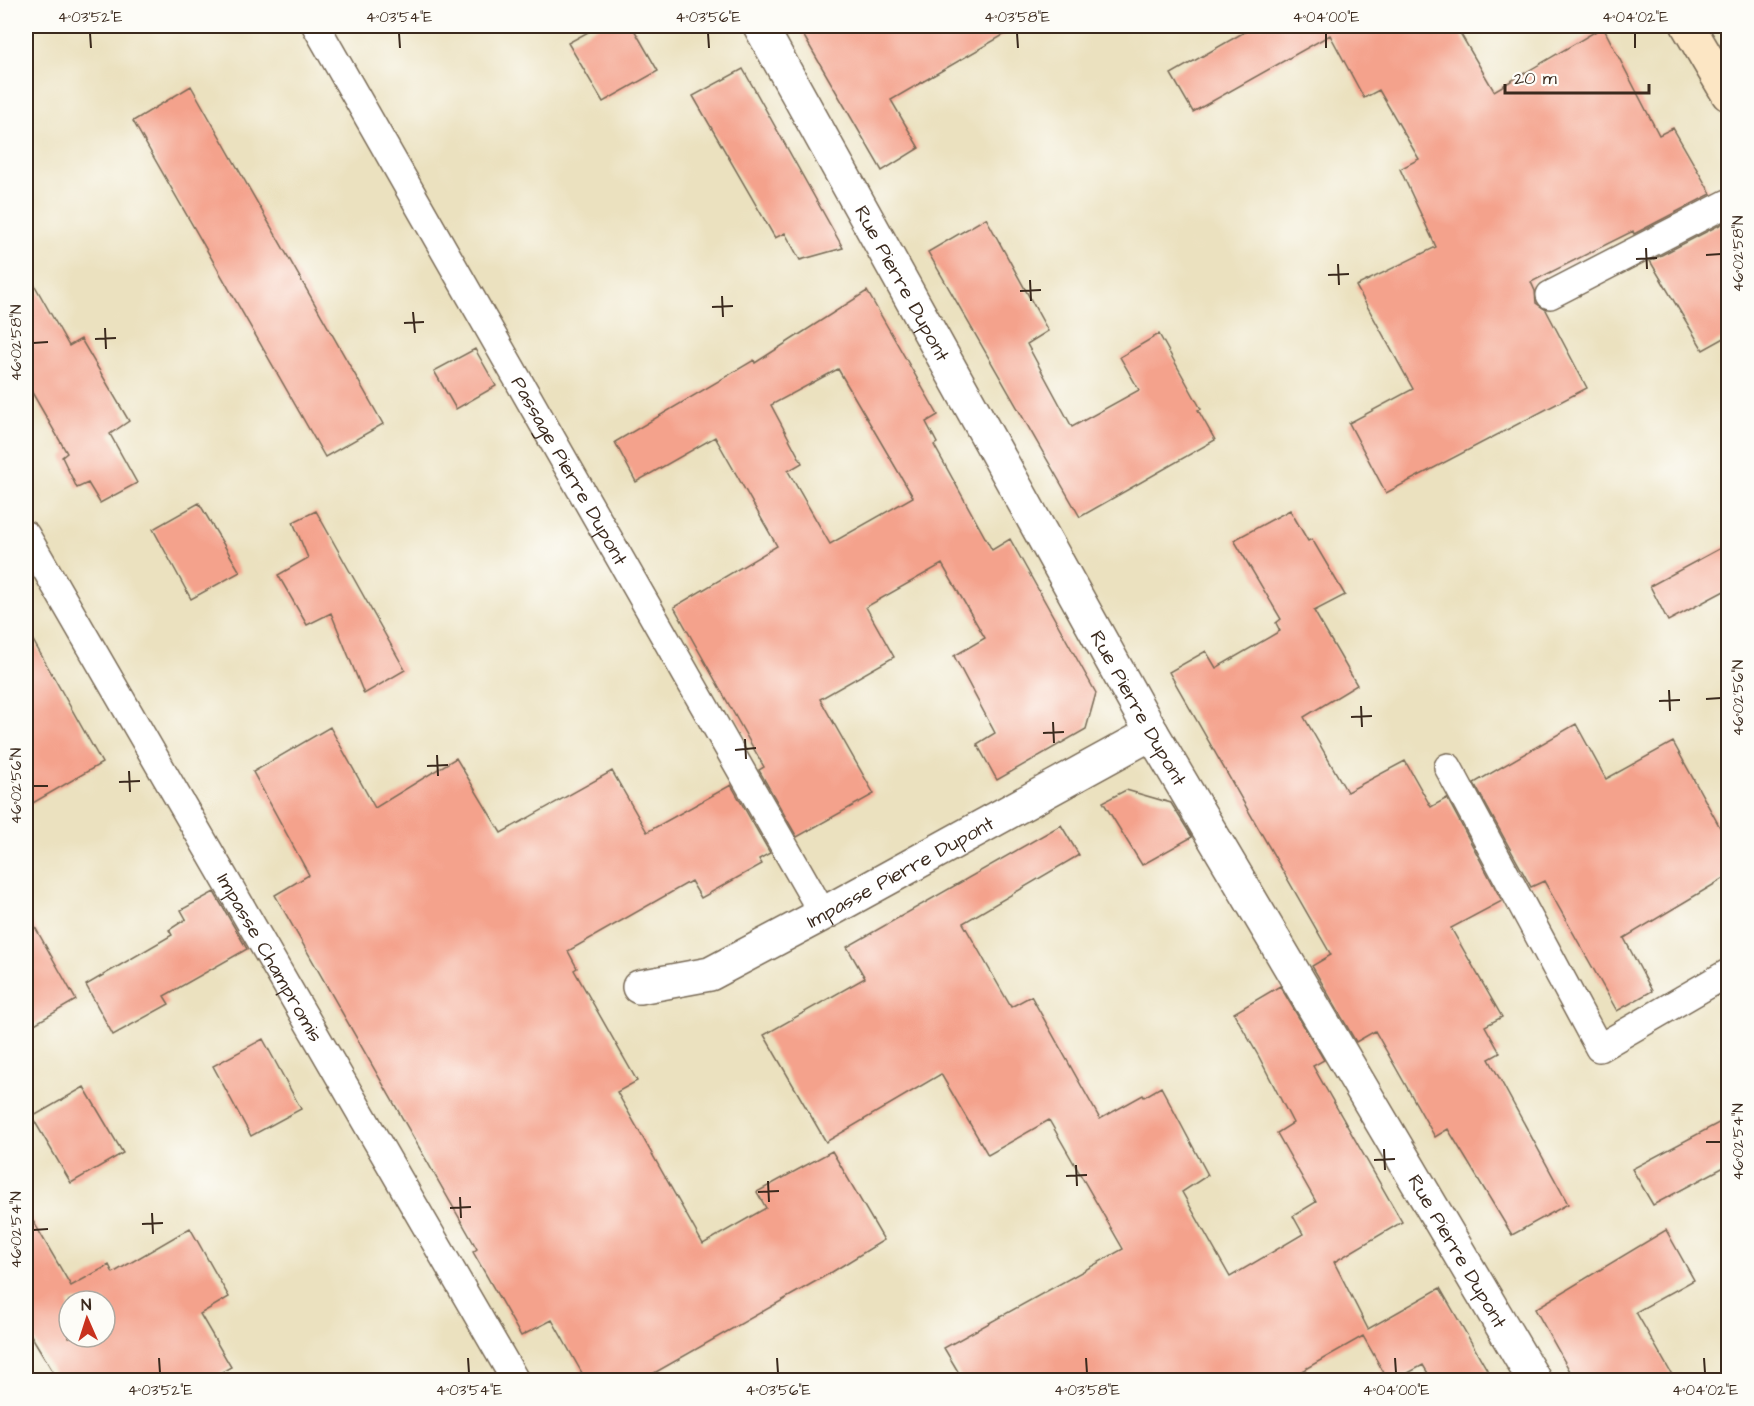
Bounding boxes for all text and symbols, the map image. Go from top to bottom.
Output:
text: 4°03'52"E [58,7,122,28]
text: 4°03'54"E [366,7,432,28]
text: 4°03'56"E [675,7,741,28]
text: 4°03'58"E [984,7,1050,28]
text: 4°04'00"E [1293,7,1360,28]
text: 4°04'02"E [1602,7,1668,28]
scale bar [1505,57,1649,95]
text: 20 m [1514,66,1557,91]
street label: Rue Pierre Dupont [847,201,956,367]
text: 46°02'58"N [1728,216,1749,292]
text: 46°02'58"N [6,305,27,381]
street label: Passage Pierre Dupont [504,371,634,571]
street label: Rue Pierre Dupont [1083,626,1193,791]
text: 46°02'56"N [1728,660,1749,736]
text: 46°02'56"N [6,748,27,824]
street label: Impasse Pierre Dupont [802,810,999,935]
street label: Impasse Champromis [210,868,329,1047]
text: 46°02'54"N [1728,1103,1749,1181]
street label: Rue Pierre Dupont [1401,1169,1513,1334]
text: 46°02'54"N [6,1191,27,1269]
north arrow [57,1289,117,1349]
text: N [81,1294,92,1316]
text: 4°03'52"E [128,1380,192,1401]
text: 4°03'54"E [436,1380,502,1401]
text: 4°03'56"E [745,1380,811,1401]
text: 4°03'58"E [1054,1380,1120,1401]
text: 4°04'00"E [1363,1380,1430,1401]
text: 4°04'02"E [1672,1380,1738,1401]

